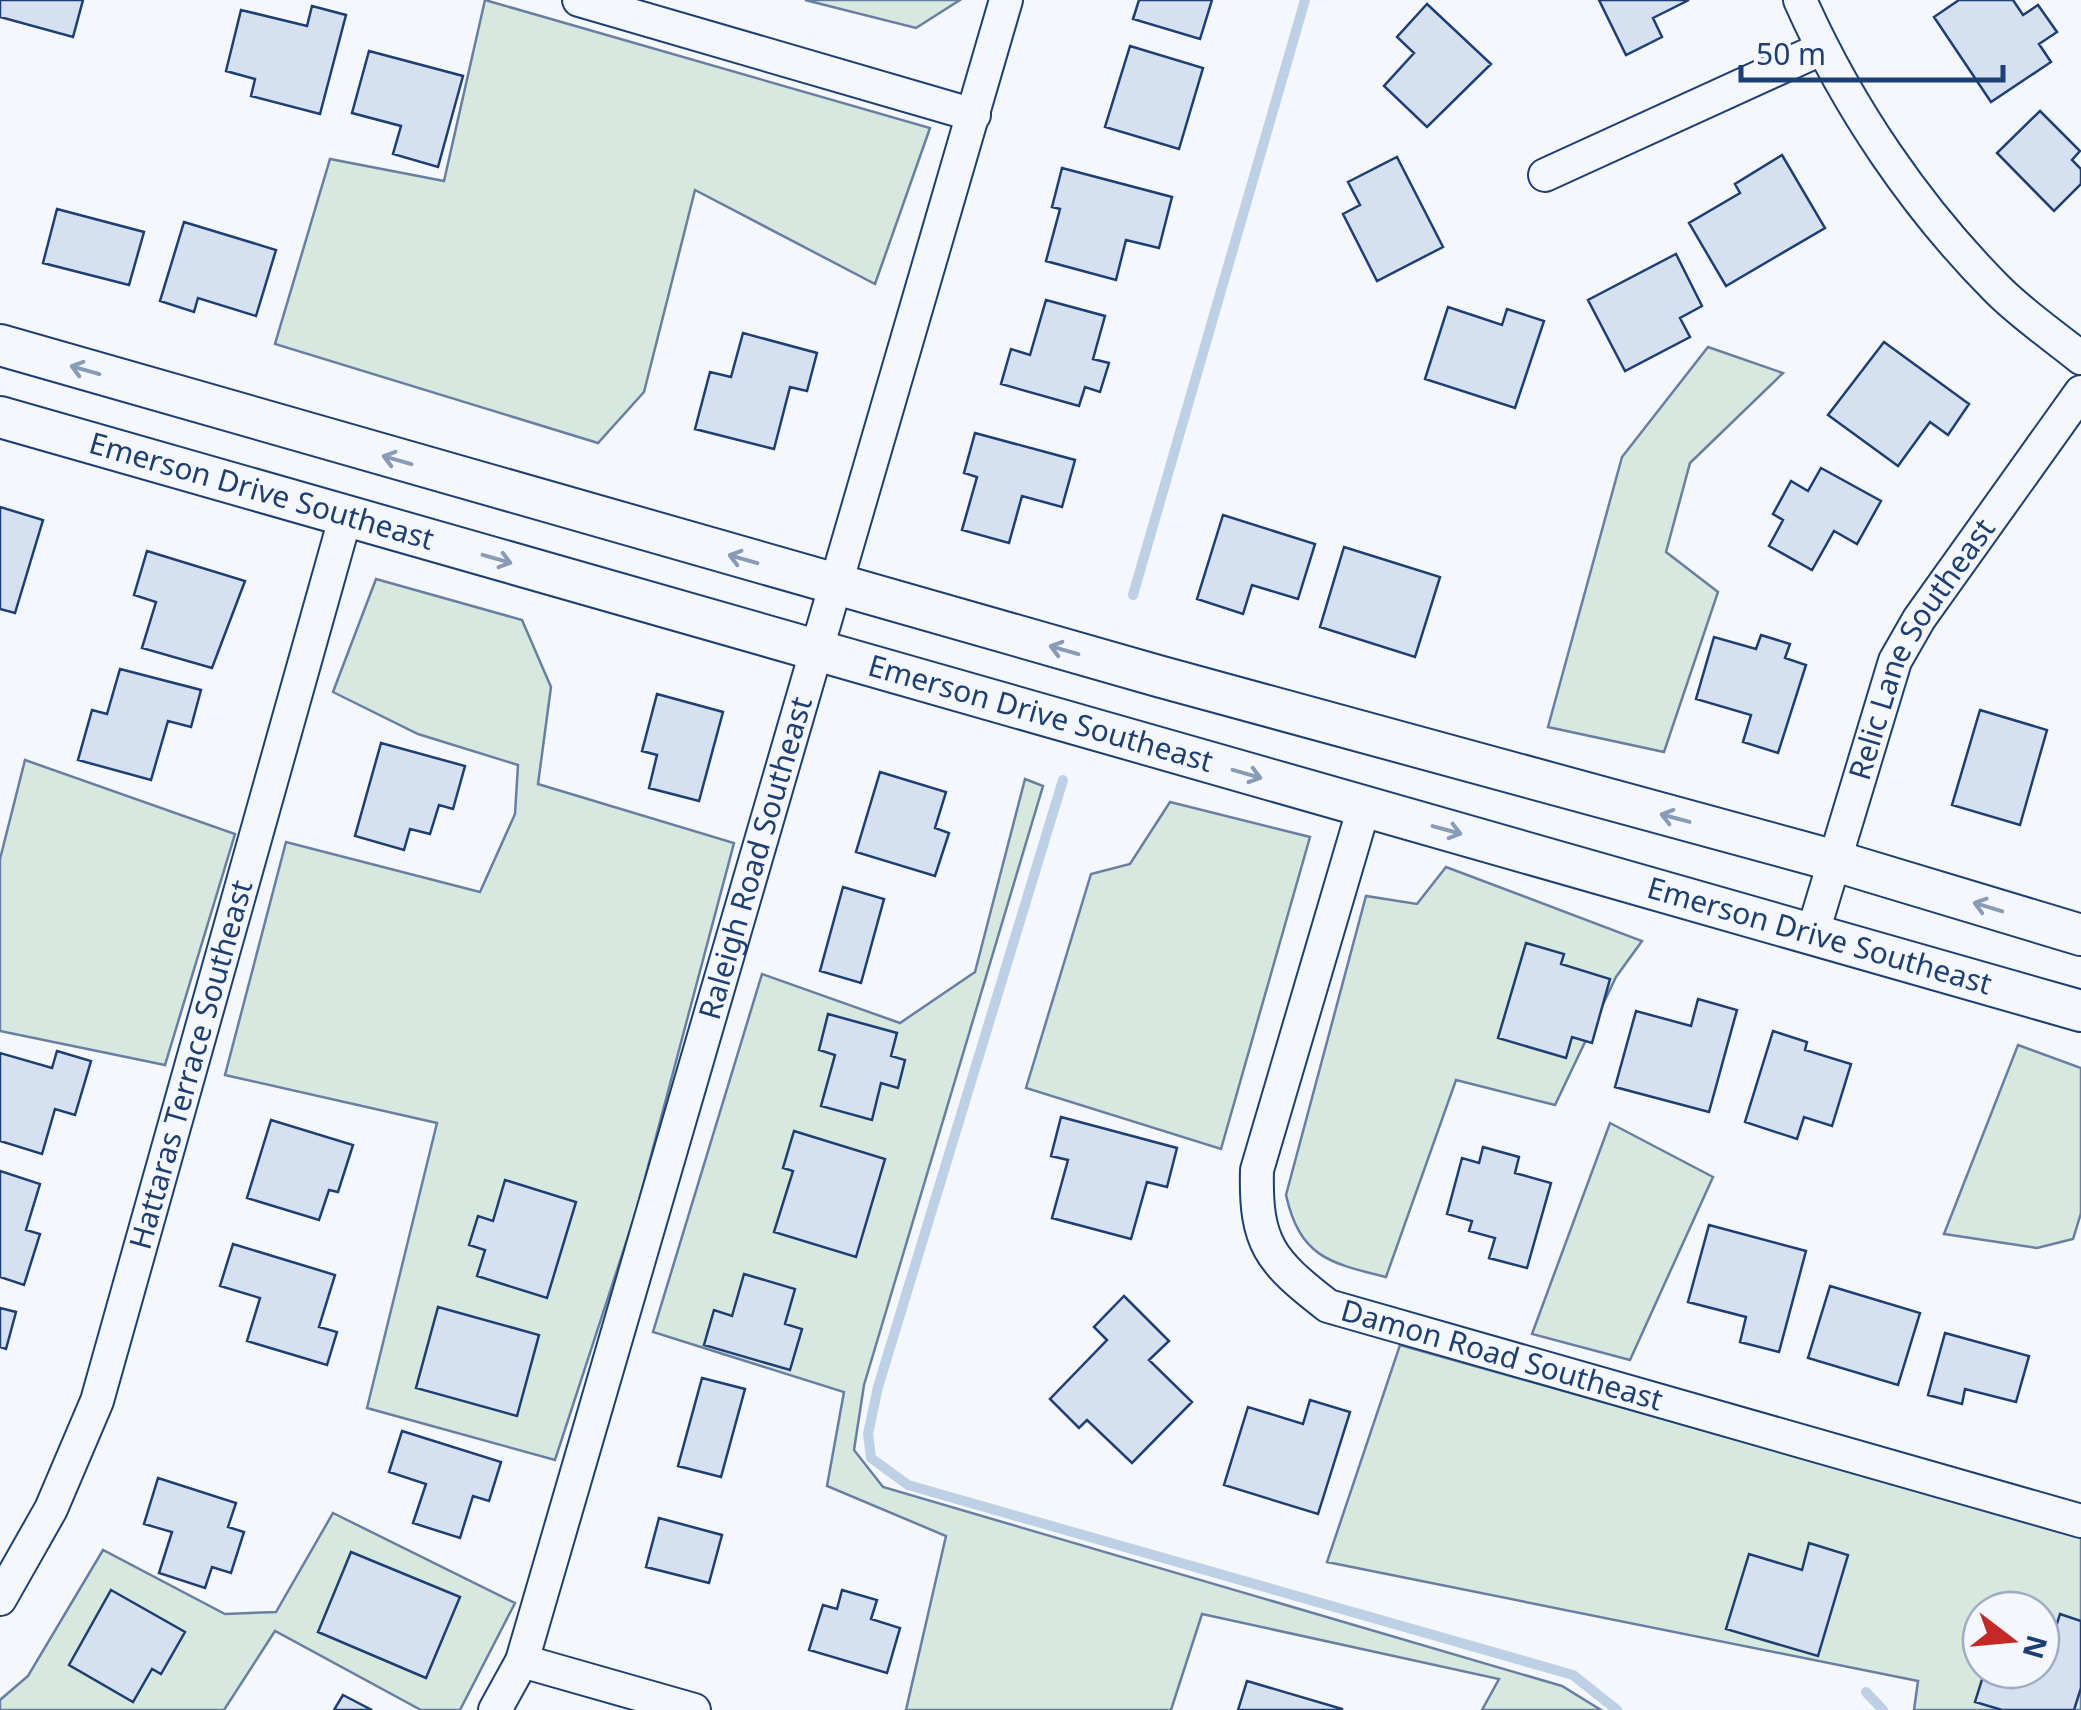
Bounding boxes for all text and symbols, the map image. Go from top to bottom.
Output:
scale bar [1741,20,2004,82]
text: 50 m [1756,33,1826,74]
one-way arrow [70,360,101,378]
street label: Emerson Drive Southeast [85,422,439,559]
one-way arrow [382,449,414,468]
street label: Relic Lane Southeast [1838,509,2004,785]
one-way arrow [728,549,760,567]
one-way arrow [481,551,513,569]
one-way arrow [1049,640,1080,658]
street label: Emerson Drive Southeast [864,644,1218,781]
street label: Raleigh Road Southeast [688,692,821,1024]
one-way arrow [1231,766,1262,784]
one-way arrow [1660,807,1691,826]
one-way arrow [1430,822,1462,840]
street label: Emerson Drive Southeast [1643,866,1997,1004]
street label: Hattaras Terrace Southeast [119,875,261,1254]
one-way arrow [1972,897,2004,915]
street label: Damon Road Southeast [1337,1289,1668,1420]
north arrow [1961,1590,2061,1690]
text: N [2015,1631,2057,1663]

